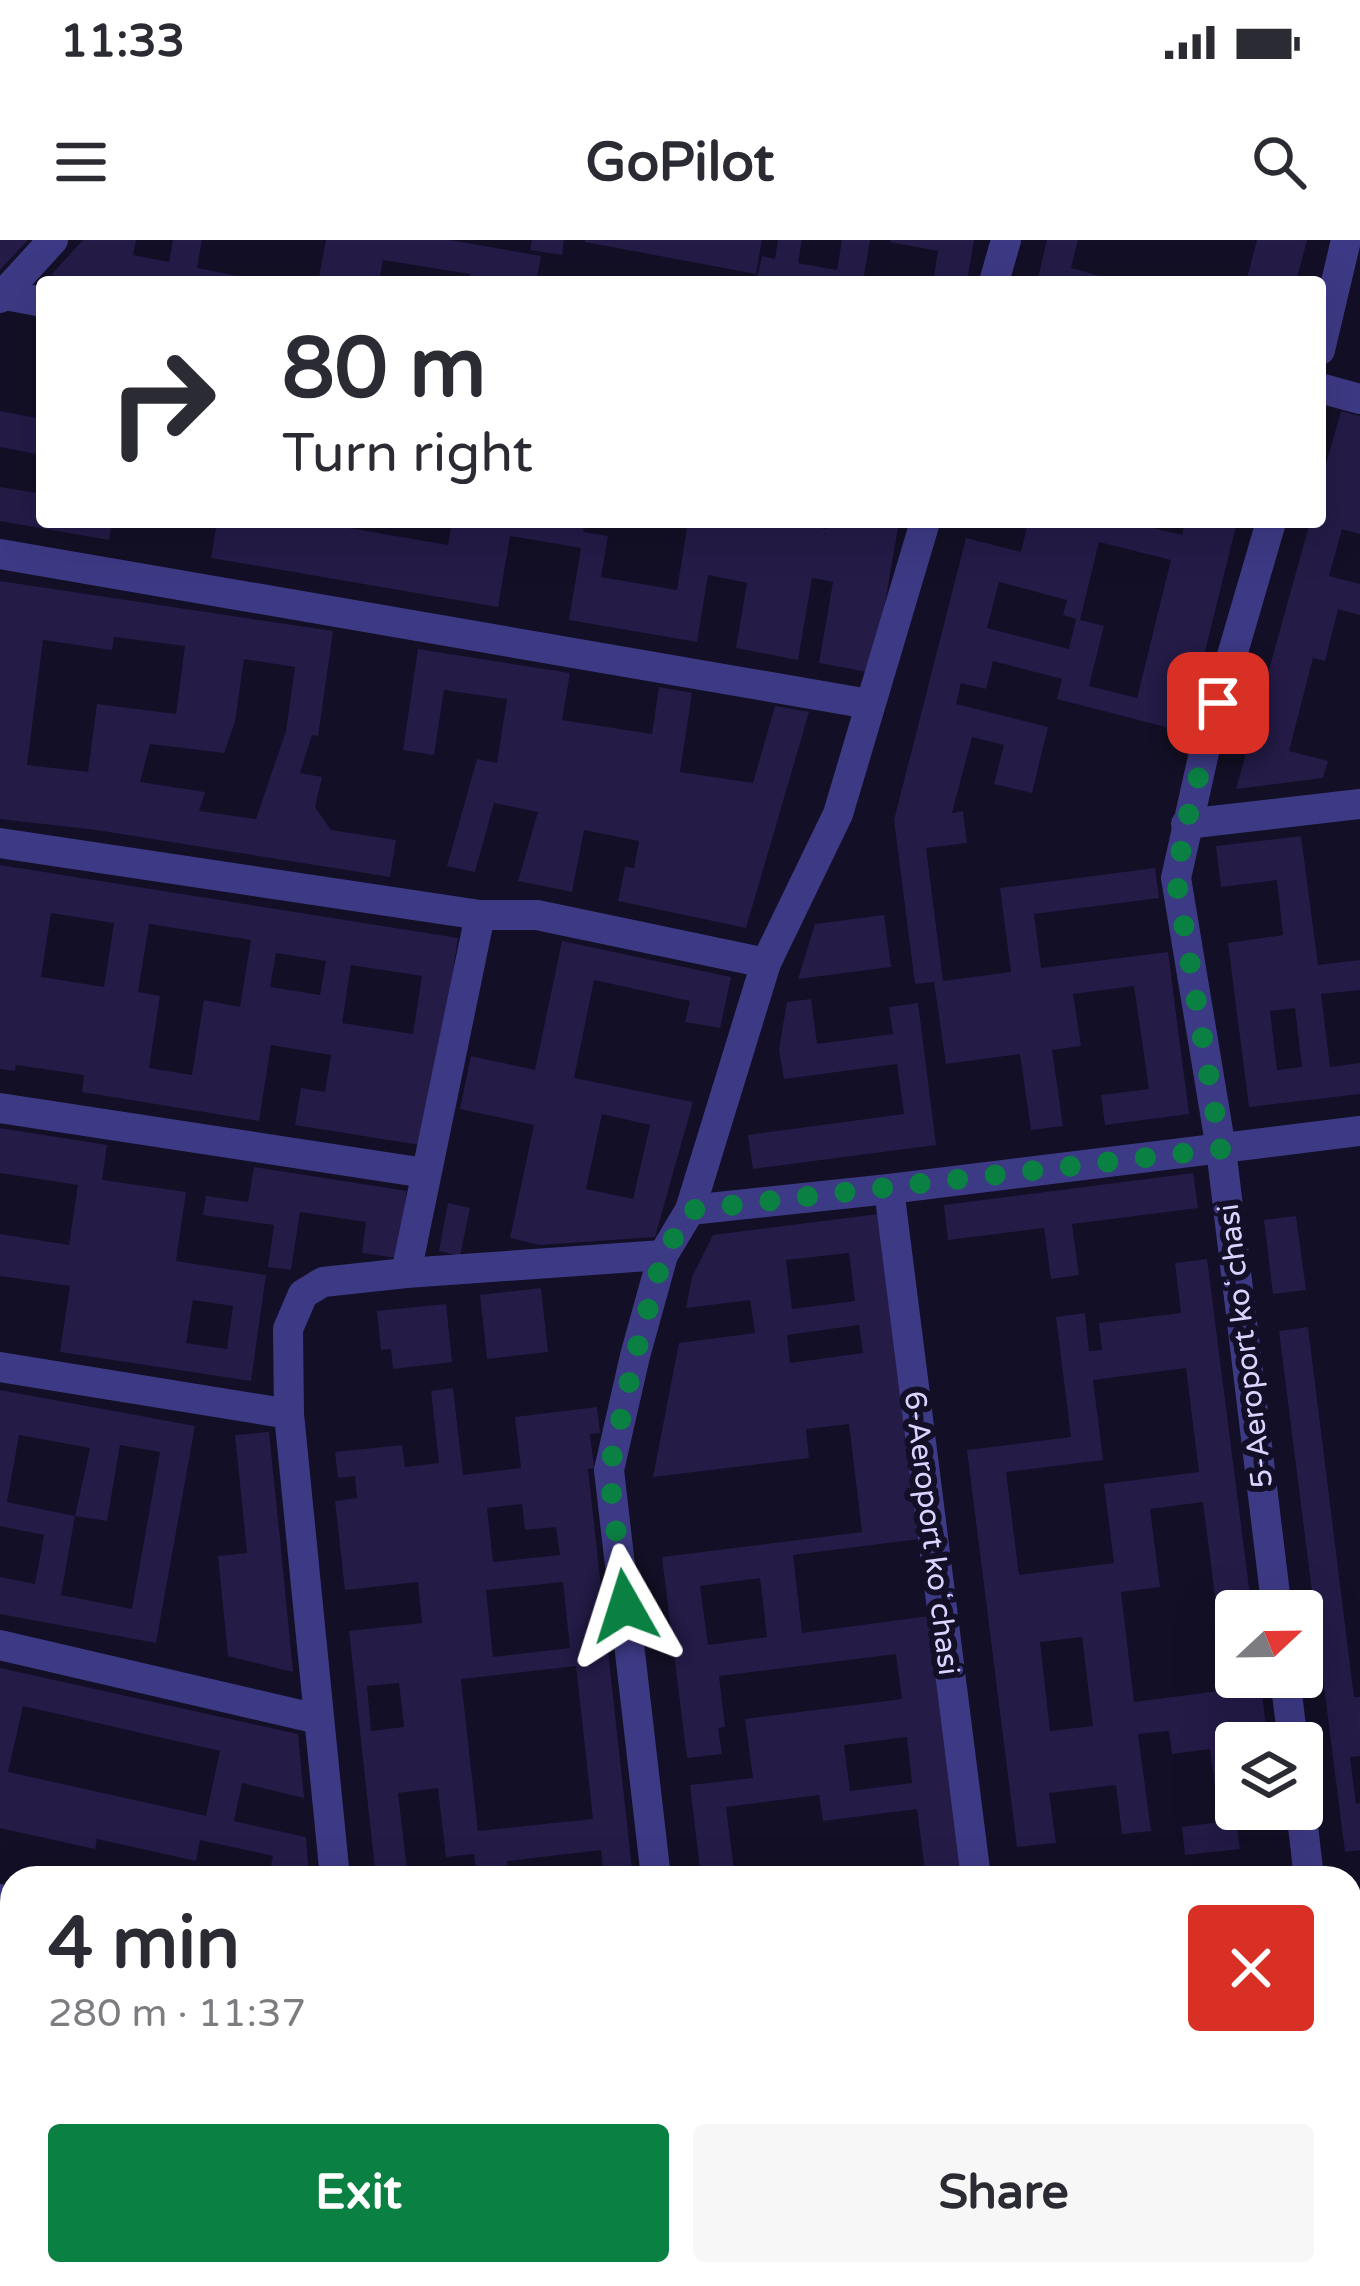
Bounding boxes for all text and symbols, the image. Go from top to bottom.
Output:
text: 11:33 [60,15,185,69]
icon: menu [48,129,114,195]
icon: search [1246,129,1312,195]
text: GoPilot [586,130,774,195]
text: 80 m [282,319,486,420]
icon: right [84,324,240,480]
text: Turn right [282,421,533,486]
pin [1167,652,1269,754]
icon: arrive [1185,670,1251,736]
street label: 5-Aeroport koʻchasi [1210,1202,1281,1490]
street label: 6-Aeroport koʻchasi [896,1389,967,1677]
position arrow [562,1543,688,1669]
north arrow [1215,1590,1323,1698]
map controls [1215,1590,1323,1830]
button: layers [1215,1722,1323,1830]
text: 4 min [48,1901,240,1988]
button: close [1188,1905,1314,2031]
text: 280 m · 11:37 [48,1990,306,2037]
button: Exit [48,2124,669,2262]
button: Share [693,2124,1314,2262]

